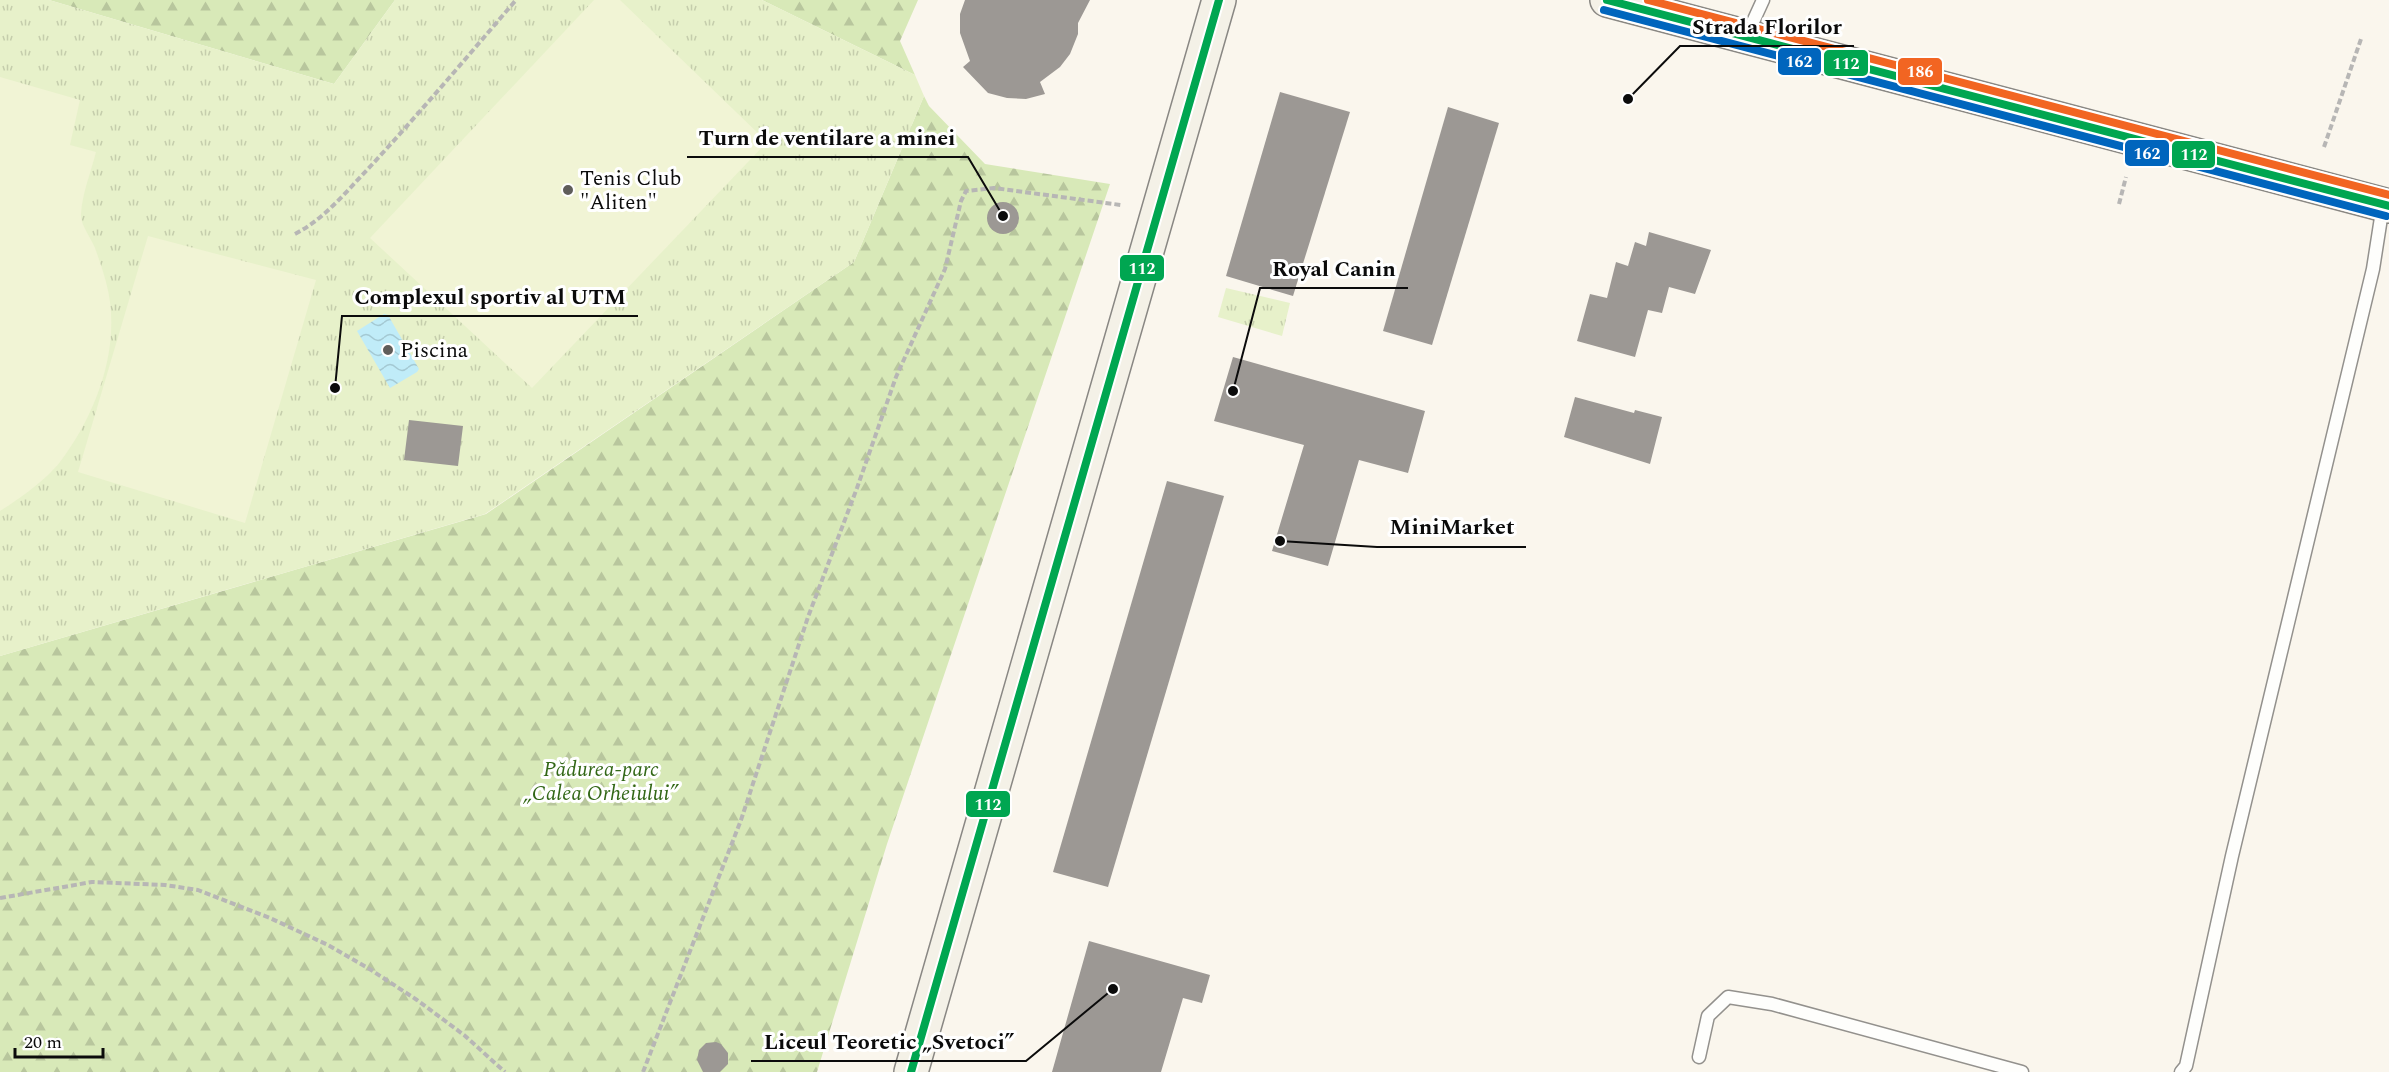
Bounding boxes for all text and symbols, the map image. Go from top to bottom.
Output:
callout: Strada Florilor [1680,6,1854,46]
text: Strada Florilor [1692,11,1843,44]
line badge: 162 [1777,47,1822,76]
line badge: 112 [1823,49,1869,77]
text: 162 [1786,50,1812,74]
text: 112 [1833,52,1859,76]
line badge: 186 [1897,57,1943,86]
text: 186 [1907,60,1933,84]
callout: Turn de ventilare a minei [687,117,968,157]
text: Turn de ventilare a minei [699,122,955,155]
line badge: 162 [2124,139,2170,167]
line badge: 112 [2171,140,2216,169]
text: 162 [2134,142,2160,166]
text: 112 [2181,143,2207,167]
place label: Tenis Club "Aliten" [580,163,681,219]
marker: Tenis Club "Aliten" [561,183,575,197]
callout: Royal Canin [1260,248,1408,288]
text: Royal Canin [1272,253,1396,286]
line badge: 112 [1119,254,1165,282]
text: 112 [1129,257,1155,281]
callout: Complexul sportiv al UTM [342,276,638,316]
text: Complexul sportiv al UTM [354,281,626,314]
place label: Piscina [400,335,469,367]
marker: Piscina [381,343,395,357]
callout: MiniMarket [1377,507,1526,547]
text: MiniMarket [1390,511,1514,544]
park label: Pădurea-parc „Calea Orheiului” [522,754,679,810]
line badge: 112 [965,790,1011,818]
text: 112 [975,793,1001,817]
scale bar [15,1021,104,1059]
callout: Liceul Teoretic „Svetoci” [751,1021,1026,1061]
text: Liceul Teoretic „Svetoci” [764,1026,1015,1059]
text: 20 m [24,1029,62,1056]

